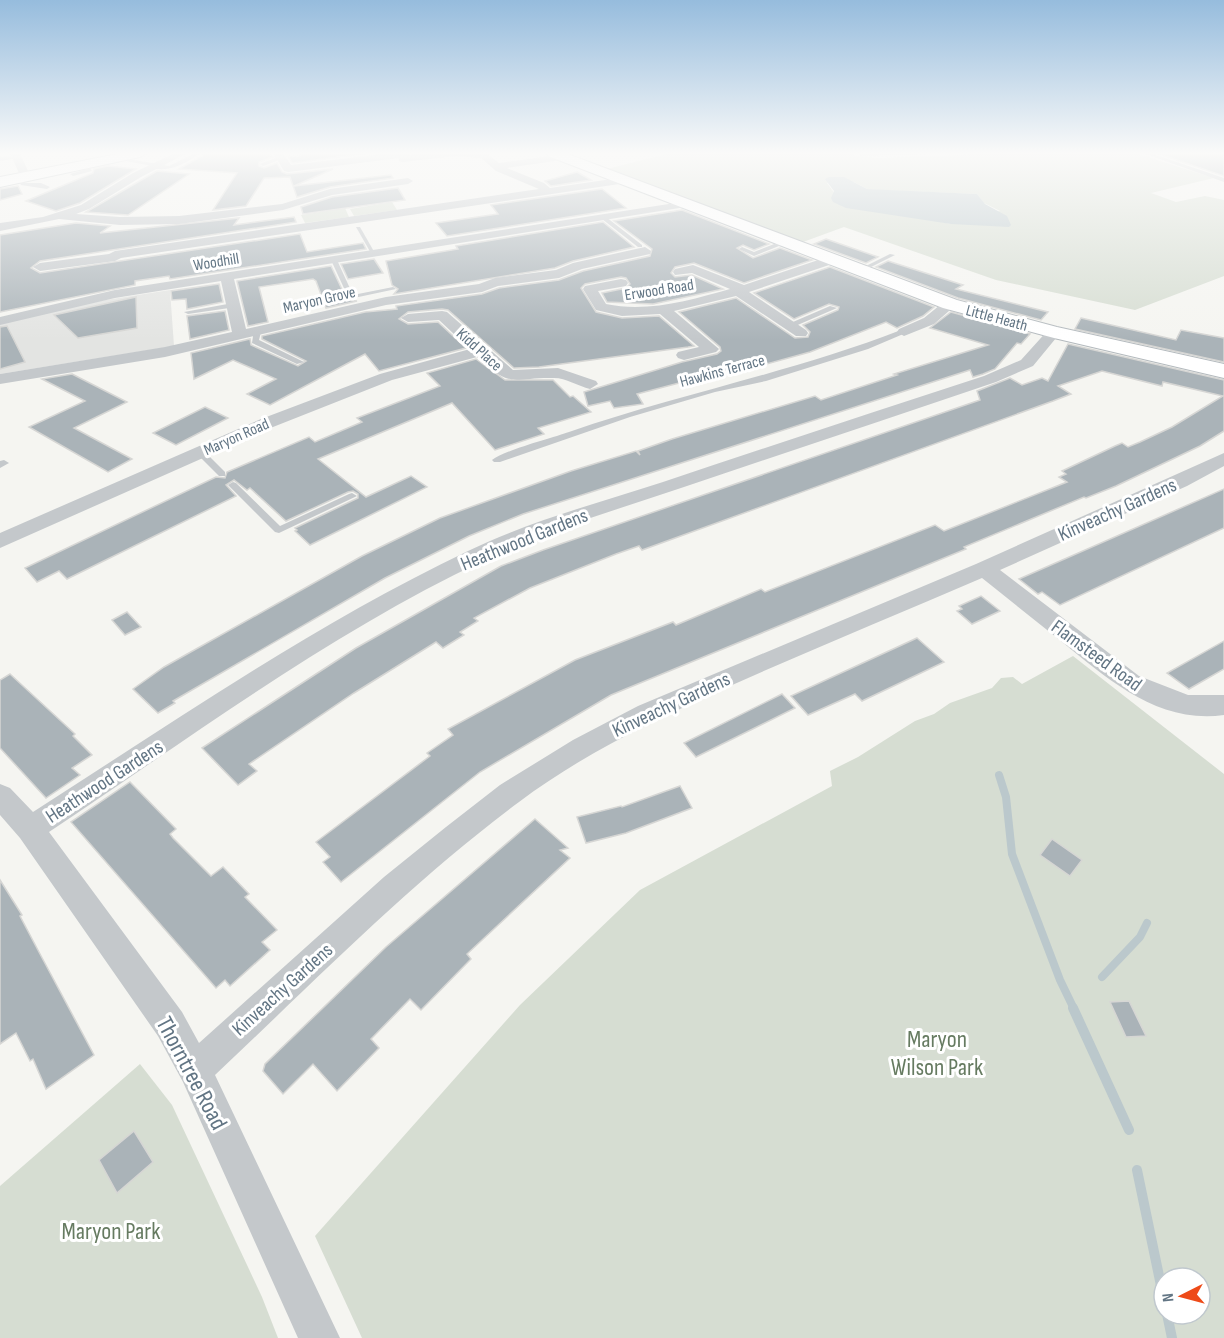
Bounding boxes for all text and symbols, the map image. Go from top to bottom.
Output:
street label: Woodhill [192,250,240,275]
street label: Erwood Road [623,276,695,305]
street label: Maryon Grove [281,283,357,318]
street label: Little Heath [964,301,1030,336]
street label: Kidd Place [452,325,506,376]
street label: Hawkins Terrace [678,351,767,392]
street label: Maryon Road [201,415,272,460]
street label: Kinveachy Gardens [1054,473,1180,547]
street label: Heathwood Gardens [457,504,591,576]
street label: Flamsteed Road [1047,615,1146,697]
street label: Kinveachy Gardens [609,667,734,743]
street label: Heathwood Gardens [41,735,168,829]
street label: Kinveachy Gardens [227,938,338,1041]
street label: Thorntree Road [150,1012,233,1135]
park label: Maryon Wilson Park [891,1025,983,1082]
park label: Maryon Park [62,1217,160,1246]
north arrow [1152,1266,1212,1326]
text: N [1159,1292,1178,1303]

